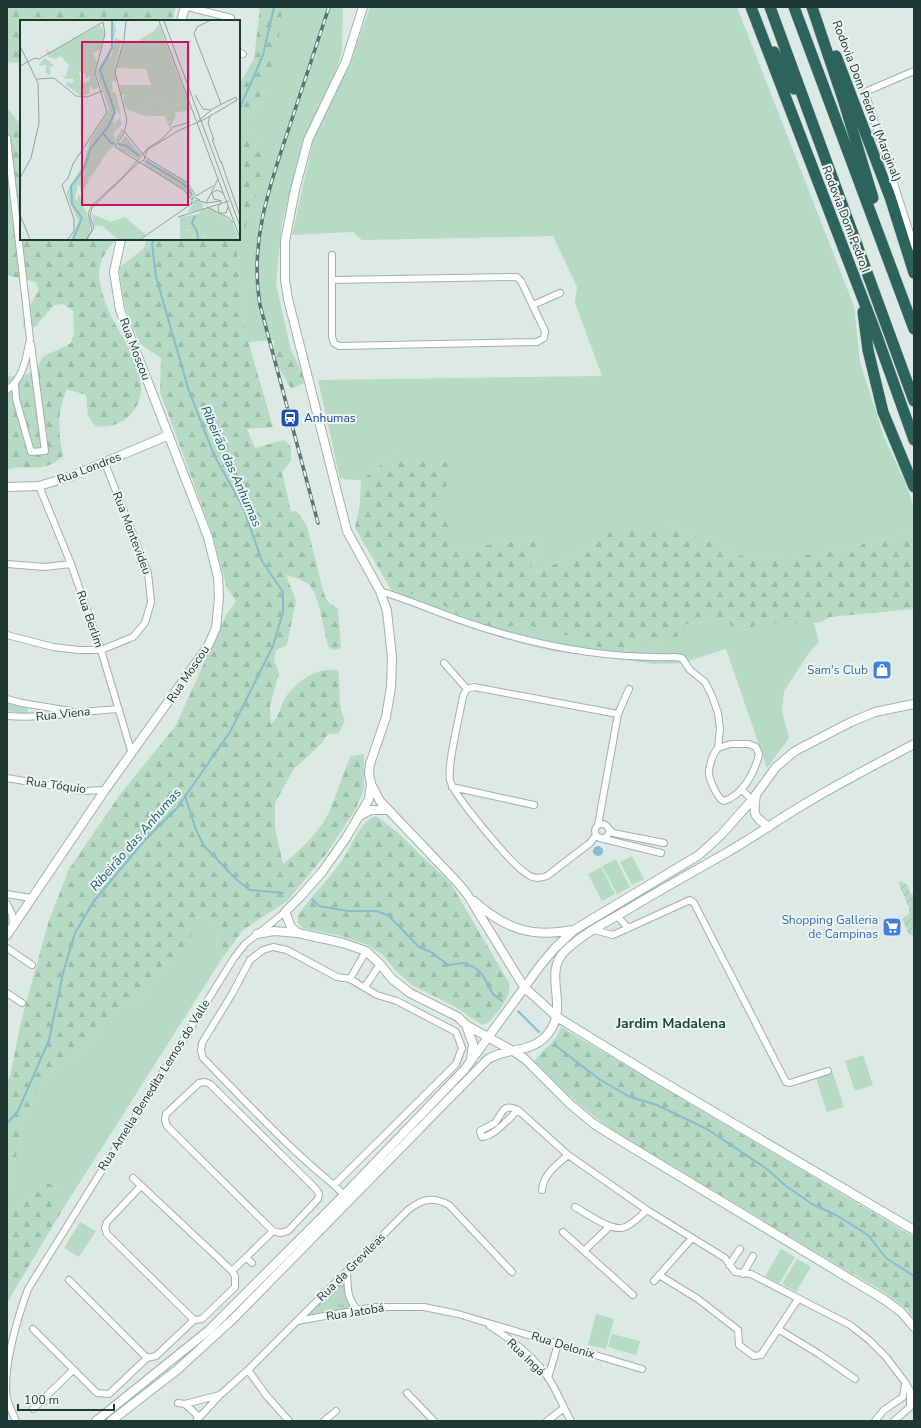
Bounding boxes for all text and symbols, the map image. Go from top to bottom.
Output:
street label: Rodovia Dom Pedro I (Marginal) [829,18,905,184]
inset map [20,20,240,240]
street label: Rodovia Dom Pedro I [818,163,874,275]
street label: Rua Moscou [116,315,154,383]
water label: Ribeirão das Anhumas [196,403,266,530]
station icon: Anhumas [279,407,301,429]
place label: Anhumas [304,410,356,426]
street label: Rua Londres [55,448,124,488]
street label: Rua Montevideu [109,489,155,577]
street label: Rua Berlim [73,588,107,650]
street label: Rua Moscou [163,642,213,706]
shop icon: Sam's Club [871,659,893,681]
place label: Sam's Club [807,662,868,678]
street label: Rua Viena [35,703,91,725]
street label: Rua Tóquio [25,773,87,797]
water label: Ribeirão das Anhumas [86,784,186,895]
place label: Shopping Galleria de Campinas [781,912,878,942]
supermarket icon: Shopping Galleria de Campinas [881,916,903,938]
street label: Rua Amelia Benedita Lemos do Valle [94,996,214,1174]
district label: Jardim Madalena [615,1014,726,1033]
street label: Rua da Grevileas [313,1229,389,1305]
street label: Rua Jatobá [325,1300,385,1324]
street label: Rua Delonix [529,1328,597,1362]
street label: Rua Ingá [503,1335,549,1379]
scale bar [18,1386,114,1412]
text: 100 m [24,1392,59,1408]

